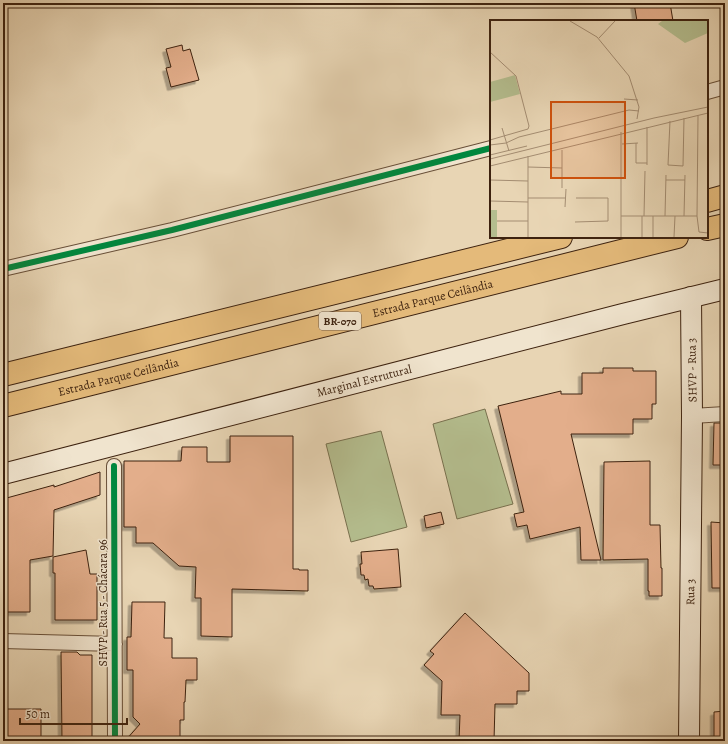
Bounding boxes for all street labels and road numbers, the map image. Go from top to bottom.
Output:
street label: Estrada Parque Ceilândia [371,275,495,321]
road number: BR-070 [319,312,361,330]
street label: SHVP - Rua 3 [683,338,701,402]
street label: Estrada Parque Ceilândia [56,354,181,400]
street label: Marginal Estrutural [315,361,413,401]
street label: SHVP - Rua 5 - Chácara 96 [95,539,111,667]
street label: Rua 3 [682,579,698,605]

